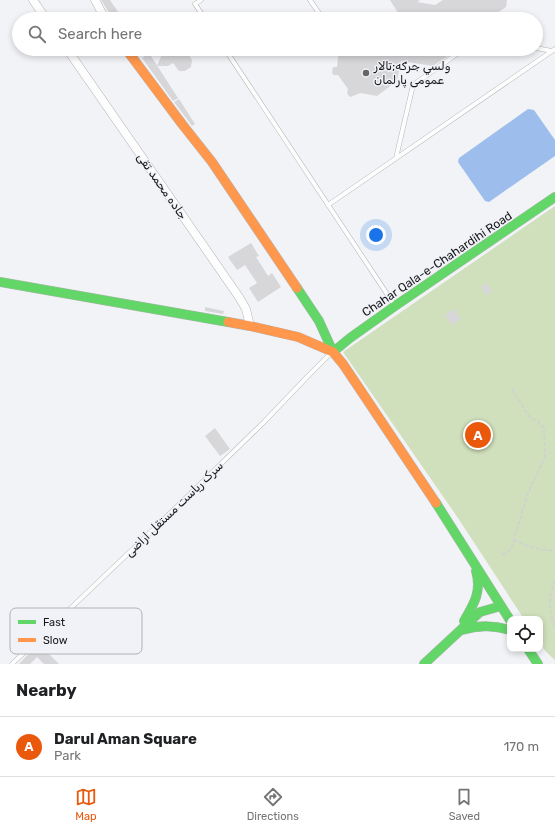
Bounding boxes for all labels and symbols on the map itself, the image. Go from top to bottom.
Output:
place label: ولسي جرګه;تالار عمومی پارلمان [373,59,451,88]
marker: ولسي جرګه;تالار عمومی پارلمان [361,68,371,78]
street label: جاده محمد تقی [133,150,190,222]
street label: Chahar Qala-e-Chahardihi Road [359,209,515,319]
your location [366,225,386,245]
pin: A [465,420,491,450]
street label: سرک ریاست مستقل اراضی [122,458,227,560]
legend [10,608,142,654]
text: Fast [43,616,66,629]
text: Slow [43,634,68,647]

